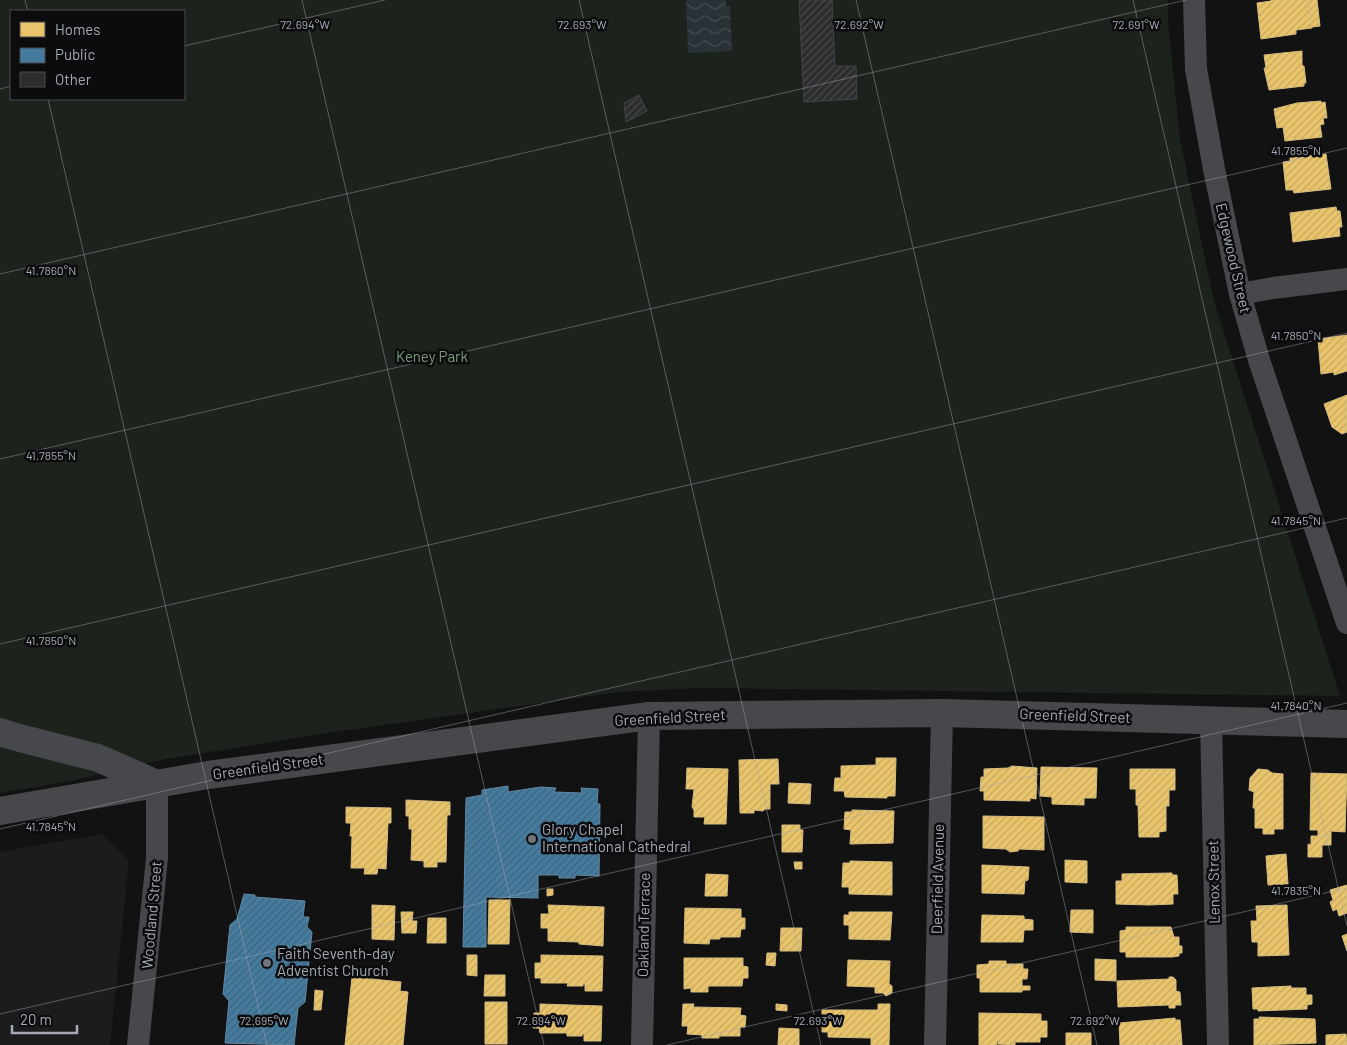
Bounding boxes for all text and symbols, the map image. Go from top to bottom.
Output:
legend [10,10,185,100]
text: 72.694°W [280,17,330,31]
text: 72.693°W [557,17,607,31]
text: 72.692°W [834,17,884,31]
text: 72.691°W [1113,17,1160,31]
text: Homes [55,20,100,38]
text: Public [55,45,95,63]
text: Other [55,70,92,88]
text: 41.7855°N [1271,143,1321,157]
street label: Edgewood Street [1213,201,1255,314]
text: 41.7860°N [26,263,76,277]
text: 41.7850°N [1271,328,1321,342]
park label: Keney Park [396,347,469,365]
text: 41.7855°N [26,448,76,462]
text: 41.7845°N [1271,513,1321,527]
text: 41.7850°N [26,633,76,647]
text: 41.7840°N [1270,698,1322,712]
street label: Greenfield Street [1019,704,1131,726]
street label: Greenfield Street [614,705,726,729]
street label: Greenfield Street [211,749,324,783]
text: 41.7845°N [26,819,76,833]
place label: Glory Chapel International Cathedral [542,820,691,855]
street label: Deerfield Avenue [927,824,947,934]
marker: Glory Chapel International Cathedral [526,833,538,845]
street label: Lenox Street [1203,840,1223,924]
street label: Woodland Street [137,860,165,970]
street label: Oakland Terrace [633,873,653,977]
text: 41.7835°N [1271,883,1321,897]
place label: Faith Seventh-day Adventist Church [277,944,395,979]
marker: Faith Seventh-day Adventist Church [261,957,273,969]
scale bar [12,1002,78,1034]
text: 20 m [20,1010,52,1028]
text: 72.695°W [239,1013,289,1027]
text: 72.694°W [516,1013,566,1027]
text: 72.693°W [793,1013,843,1027]
text: 72.692°W [1070,1013,1120,1027]

